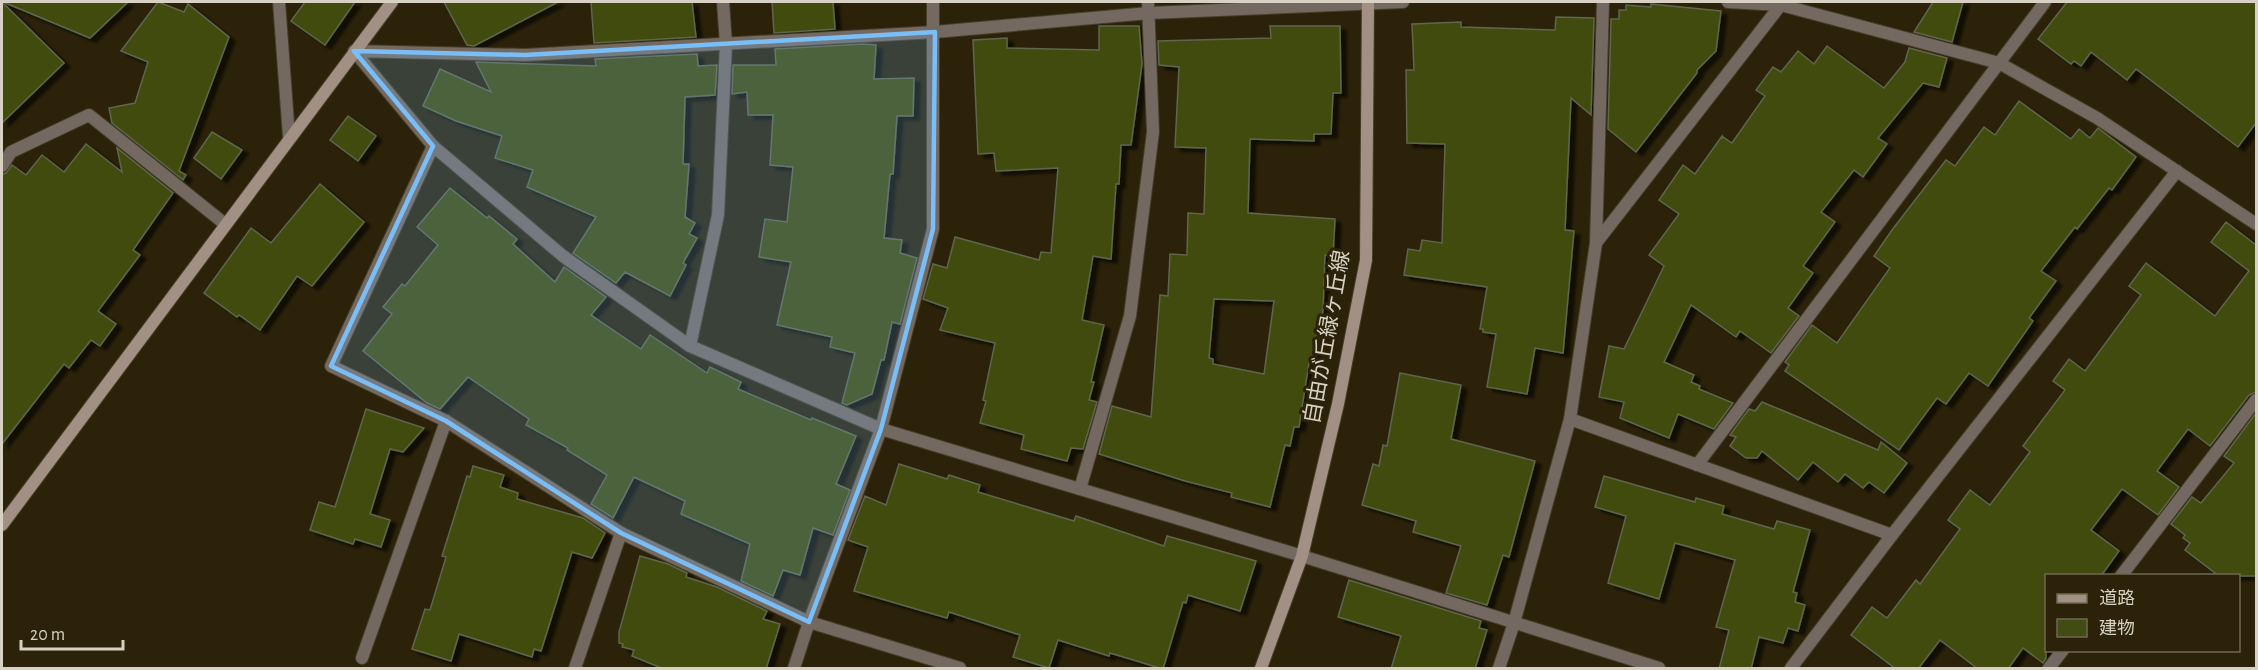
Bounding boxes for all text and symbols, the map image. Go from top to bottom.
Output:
street label: 自由が丘緑ヶ丘線 [1300,248,1353,426]
legend [2045,574,2240,652]
text: 道路 [2099,588,2135,608]
scale bar [21,613,123,651]
text: 建物 [2099,618,2135,638]
text: 20 m [30,626,65,644]

